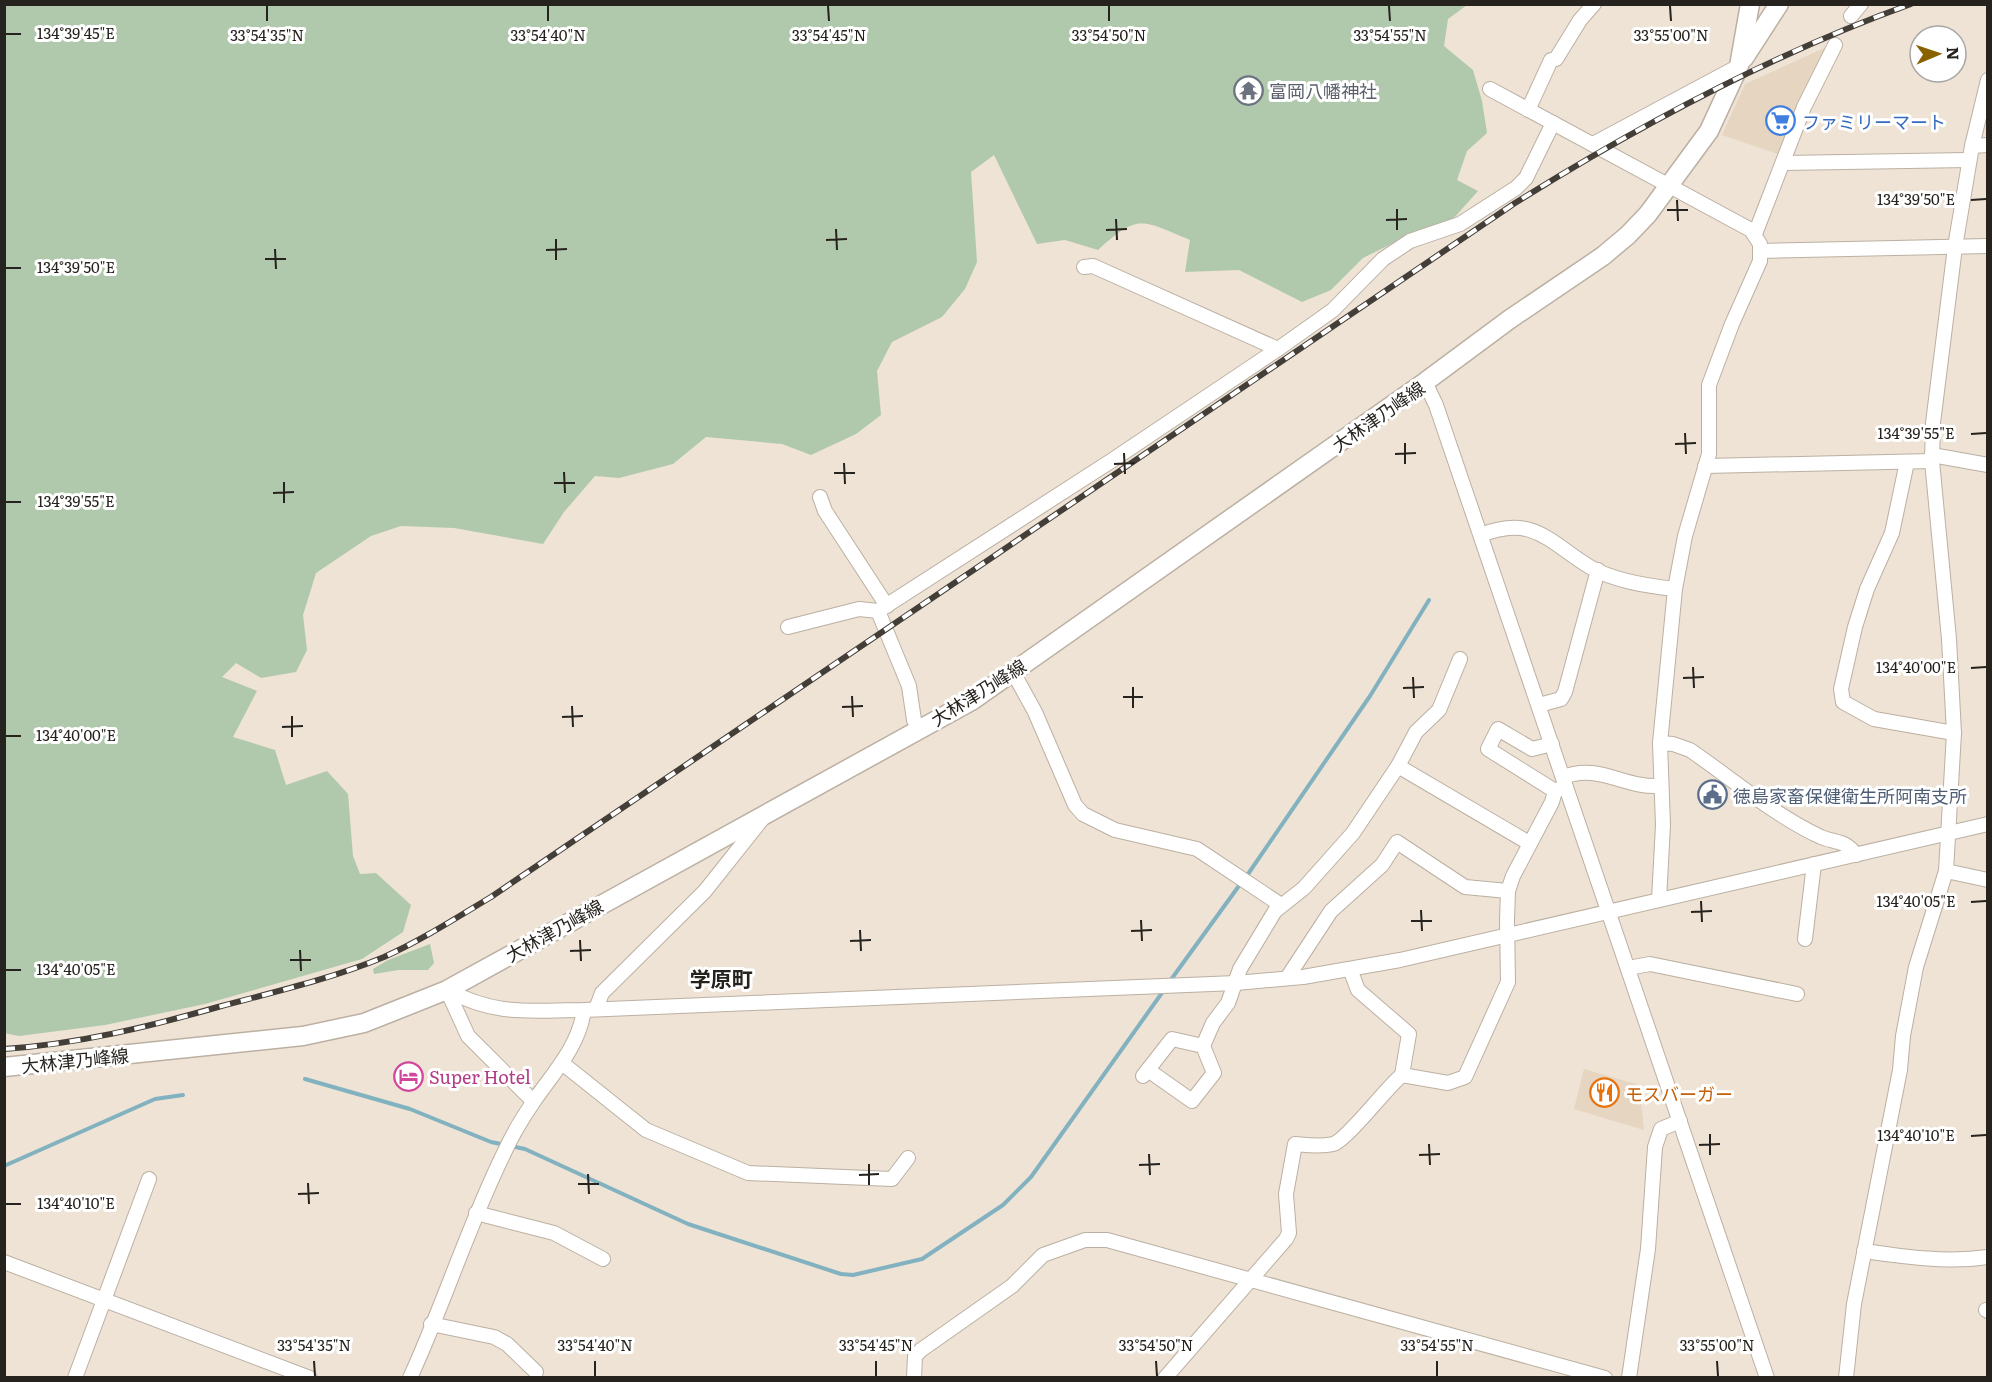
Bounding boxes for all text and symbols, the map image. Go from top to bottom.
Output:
text: 134°39'45"E [37,21,115,44]
text: 33°54'35"N [230,23,304,46]
text: 33°54'40"N [510,23,586,46]
text: 33°54'45"N [792,23,866,46]
text: 33°54'50"N [1072,23,1146,46]
text: 33°54'55"N [1353,23,1427,46]
text: 33°55'00"N [1633,23,1709,46]
north arrow [1908,24,1968,84]
text: N [1942,46,1966,61]
temple icon: 富岡八幡神社 [1232,74,1264,106]
place label: 富岡八幡神社 [1269,77,1377,104]
supermarket icon: ファミリーマート [1765,105,1797,137]
place label: ファミリーマート [1802,108,1946,135]
text: 134°39'50"E [1877,187,1955,210]
text: 134°39'50"E [37,255,115,278]
street label: 大林津乃峰線 [1326,374,1430,458]
text: 134°39'55"E [1877,421,1955,444]
text: 134°39'55"E [37,489,115,512]
street label: 大林津乃峰線 [925,652,1031,732]
text: 134°40'00"E [1876,655,1956,678]
text: 134°40'00"E [36,723,116,746]
public building icon: 徳島家畜保健衛生所阿南支所 [1696,779,1728,811]
place label: 徳島家畜保健衛生所阿南支所 [1733,782,1967,809]
text: 134°40'05"E [1876,889,1956,912]
street label: 大林津乃峰線 [500,892,608,968]
text: 134°40'05"E [36,957,116,980]
district label: 学原町 [690,962,753,993]
street label: 大林津乃峰線 [20,1041,130,1079]
hotel icon: Super Hotel [392,1060,424,1092]
place label: Super Hotel [429,1063,531,1090]
restaurant icon: モスバーガー [1588,1077,1620,1109]
place label: モスバーガー [1625,1080,1733,1107]
text: 134°40'10"E [1877,1123,1955,1146]
text: 134°40'10"E [37,1191,115,1214]
text: 33°54'35"N [277,1333,351,1356]
text: 33°54'40"N [557,1333,633,1356]
text: 33°54'45"N [839,1333,913,1356]
text: 33°54'50"N [1119,1333,1193,1356]
text: 33°54'55"N [1400,1333,1474,1356]
text: 33°55'00"N [1679,1333,1755,1356]

